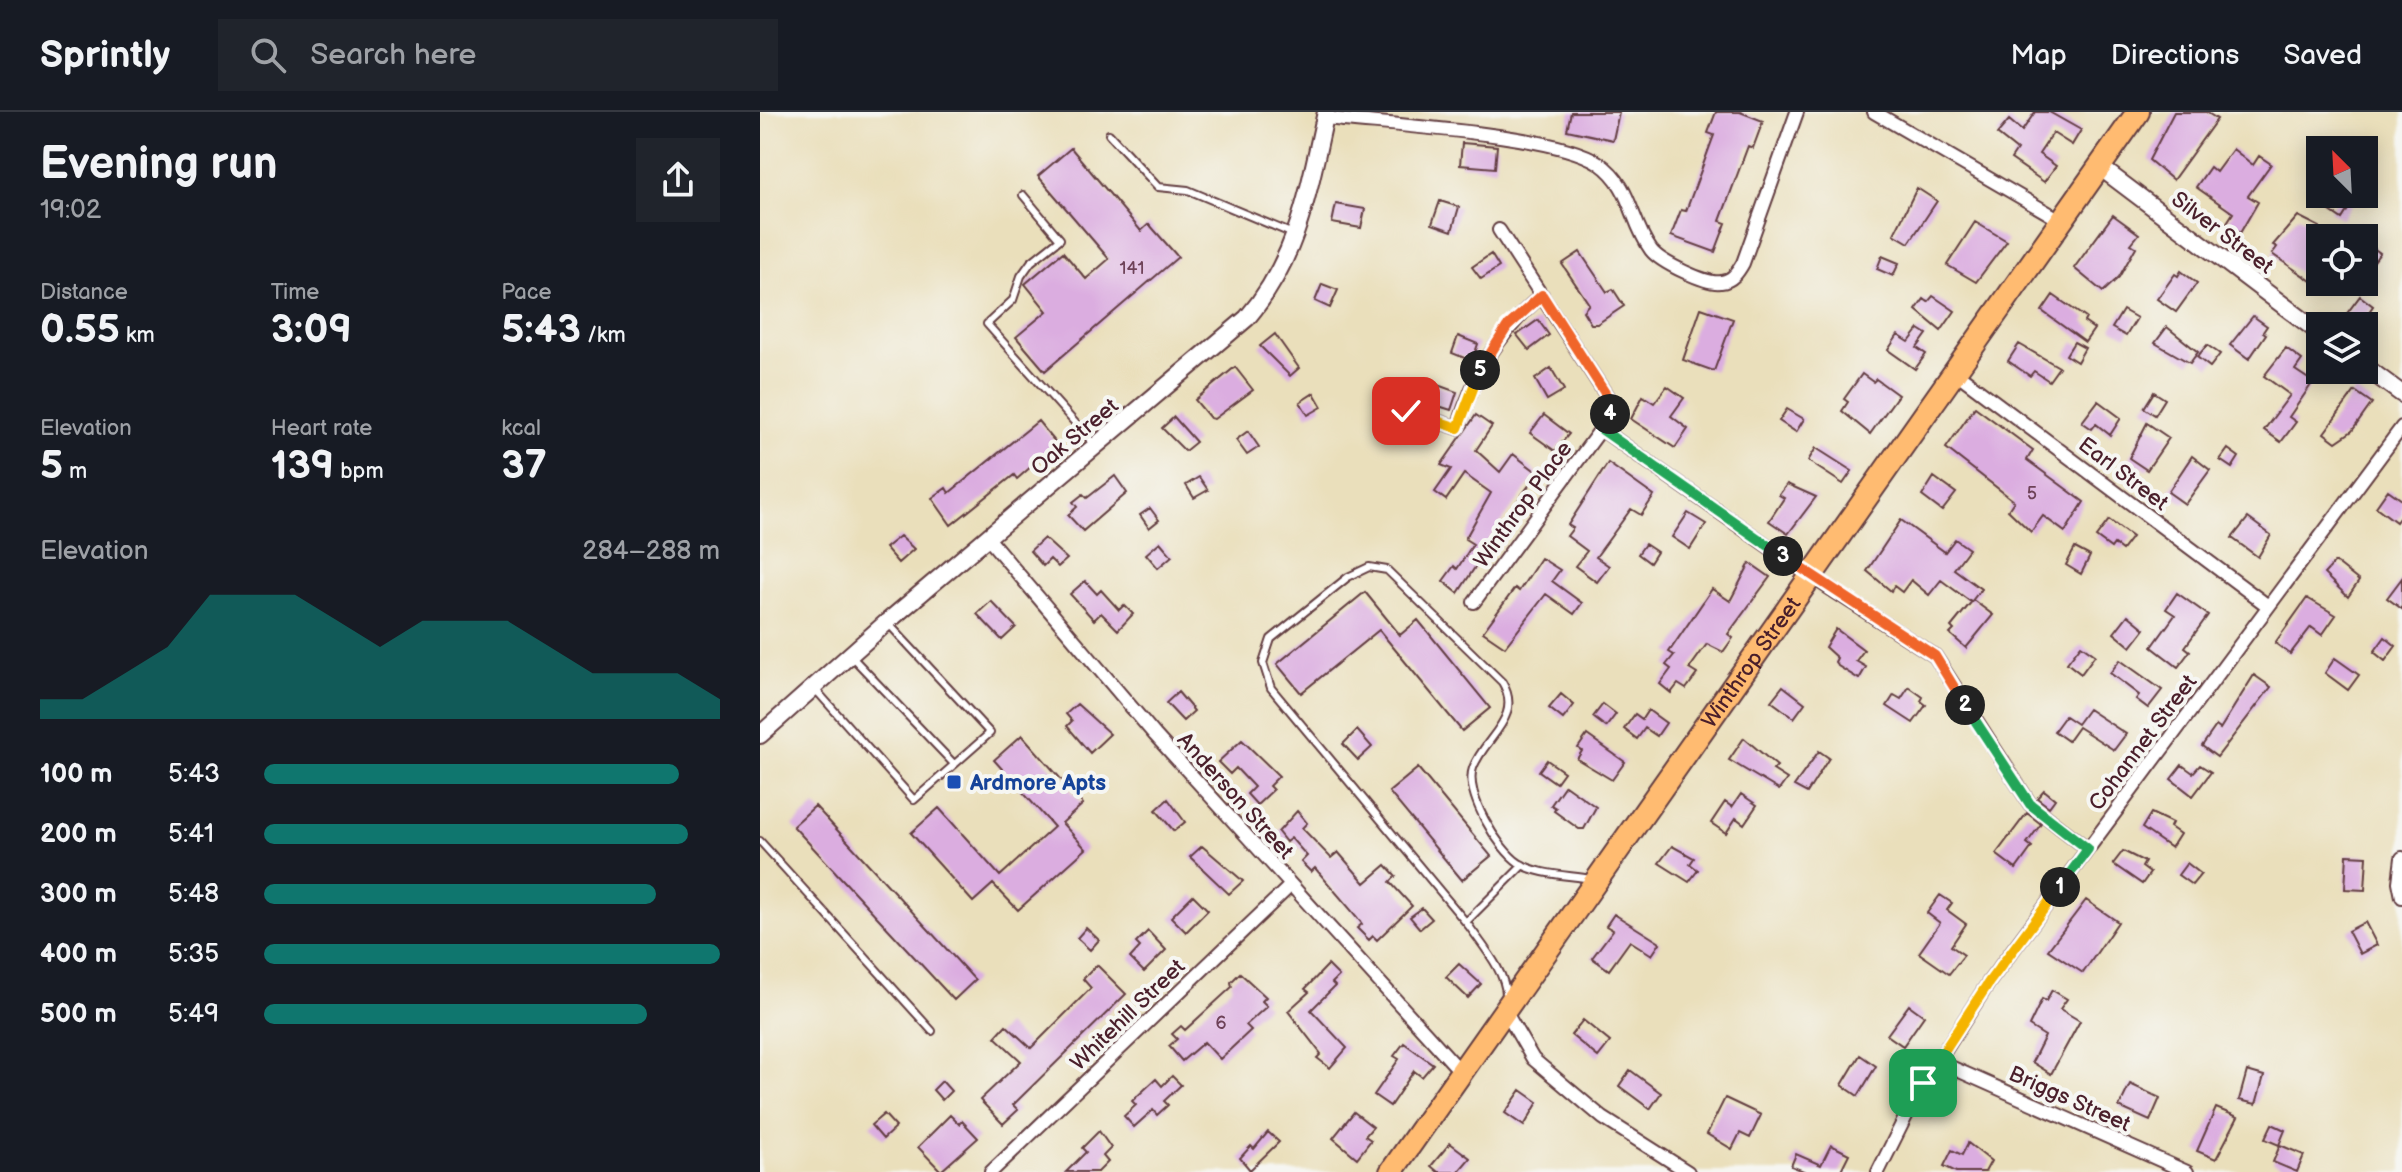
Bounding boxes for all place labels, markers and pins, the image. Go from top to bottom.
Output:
pin: 5 [1460,350,1500,390]
pin [1372,377,1440,445]
pin: 4 [1590,394,1630,434]
pin: 3 [1763,536,1803,576]
pin: 2 [1945,685,1985,725]
place label: Ardmore Apts [969,770,1106,797]
marker: Ardmore Apts [945,773,963,791]
pin: 1 [2040,867,2080,907]
pin [1889,1049,1957,1117]

